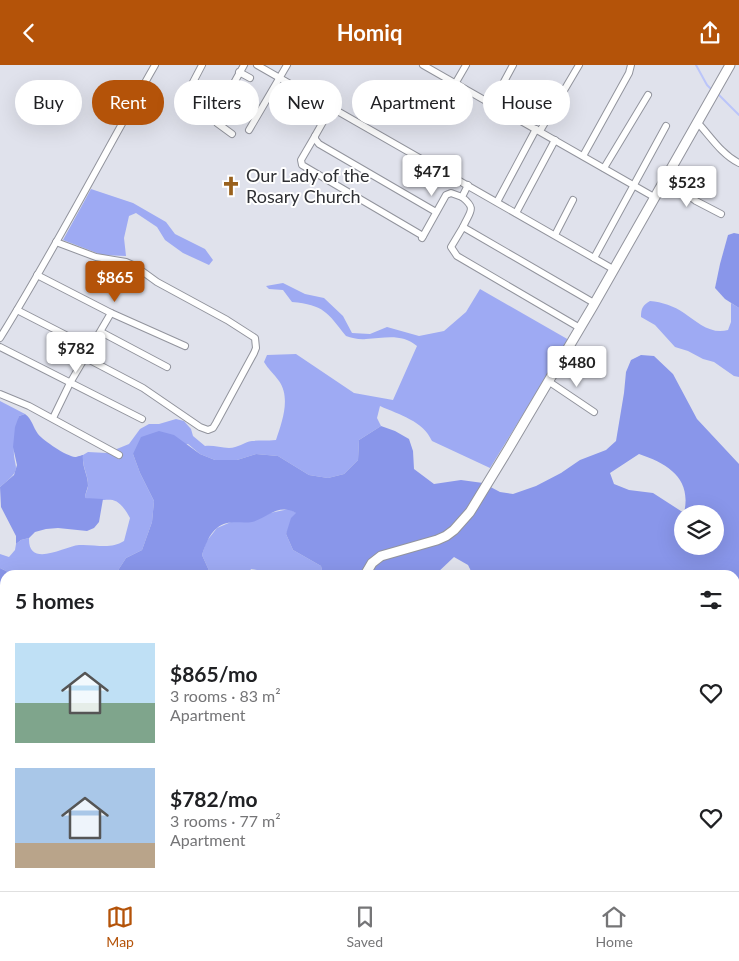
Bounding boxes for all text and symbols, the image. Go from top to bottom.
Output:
icon: back [15,19,43,47]
text: Homiq [337,19,402,46]
icon: share [696,19,724,47]
chip: Buy [15,80,82,125]
chip: Rent [92,80,164,125]
chip: Filters [174,80,259,125]
chip: New [269,80,342,125]
chip: Apartment [352,80,473,125]
chip: House [483,80,570,125]
pin: $471 [402,155,462,197]
text: $471 [413,161,451,180]
place label: Our Lady of the Rosary Church [246,164,369,207]
pin: $523 [657,165,717,208]
text: $523 [668,172,706,191]
church icon: Our Lady of the Rosary Church [220,175,242,197]
pin: $865 [85,261,145,303]
text: $865 [96,267,134,286]
pin: $782 [46,331,106,374]
text: $782 [57,338,95,357]
pin: $480 [547,345,607,388]
text: $480 [558,352,596,371]
map controls [674,505,724,555]
button: layers [674,505,724,555]
icon: filters [697,586,725,614]
text: 5 homes [15,588,94,613]
text: $865/mo [170,661,258,686]
icon: home [55,663,115,723]
icon: heart [697,679,725,707]
text: 3 rooms · 83 m² [170,686,281,705]
text: Apartment [170,705,245,724]
text: $782/mo [170,786,258,811]
icon: home [55,788,115,848]
icon: heart [697,804,725,832]
text: 3 rooms · 77 m² [170,811,281,830]
text: Apartment [170,830,245,849]
tab: Map [106,903,134,950]
tab: Saved [347,903,383,950]
tab: Home [595,903,633,950]

